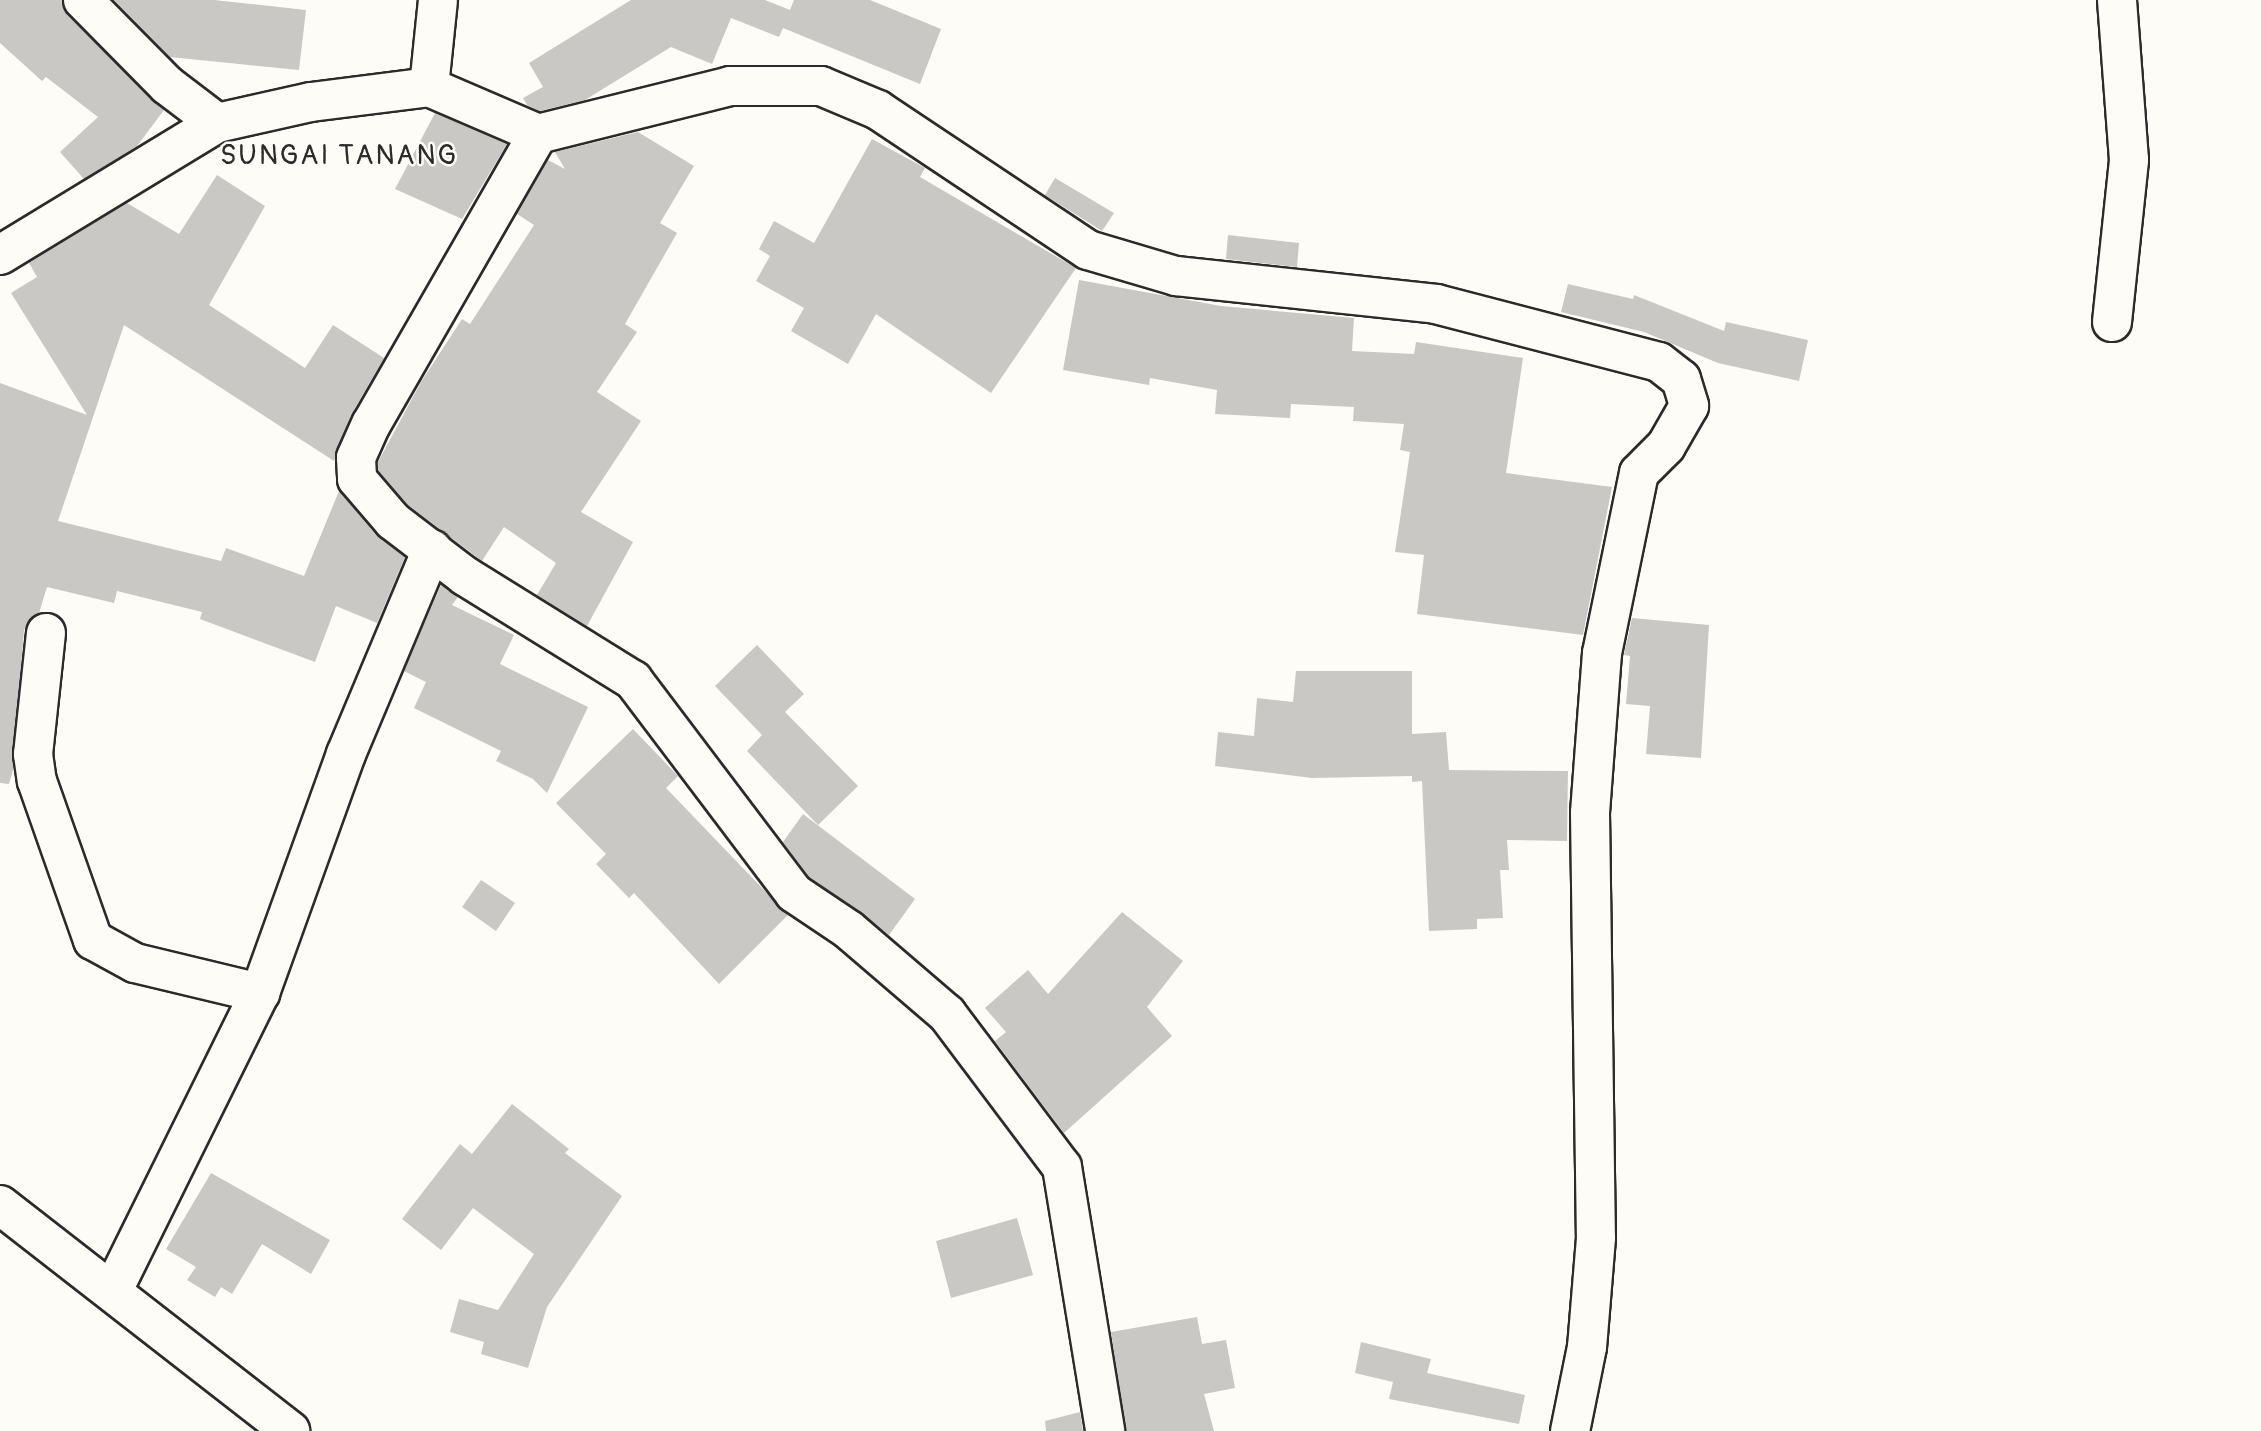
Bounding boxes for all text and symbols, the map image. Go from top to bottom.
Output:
district label: SUNGAI TANANG [222,139,456,173]

